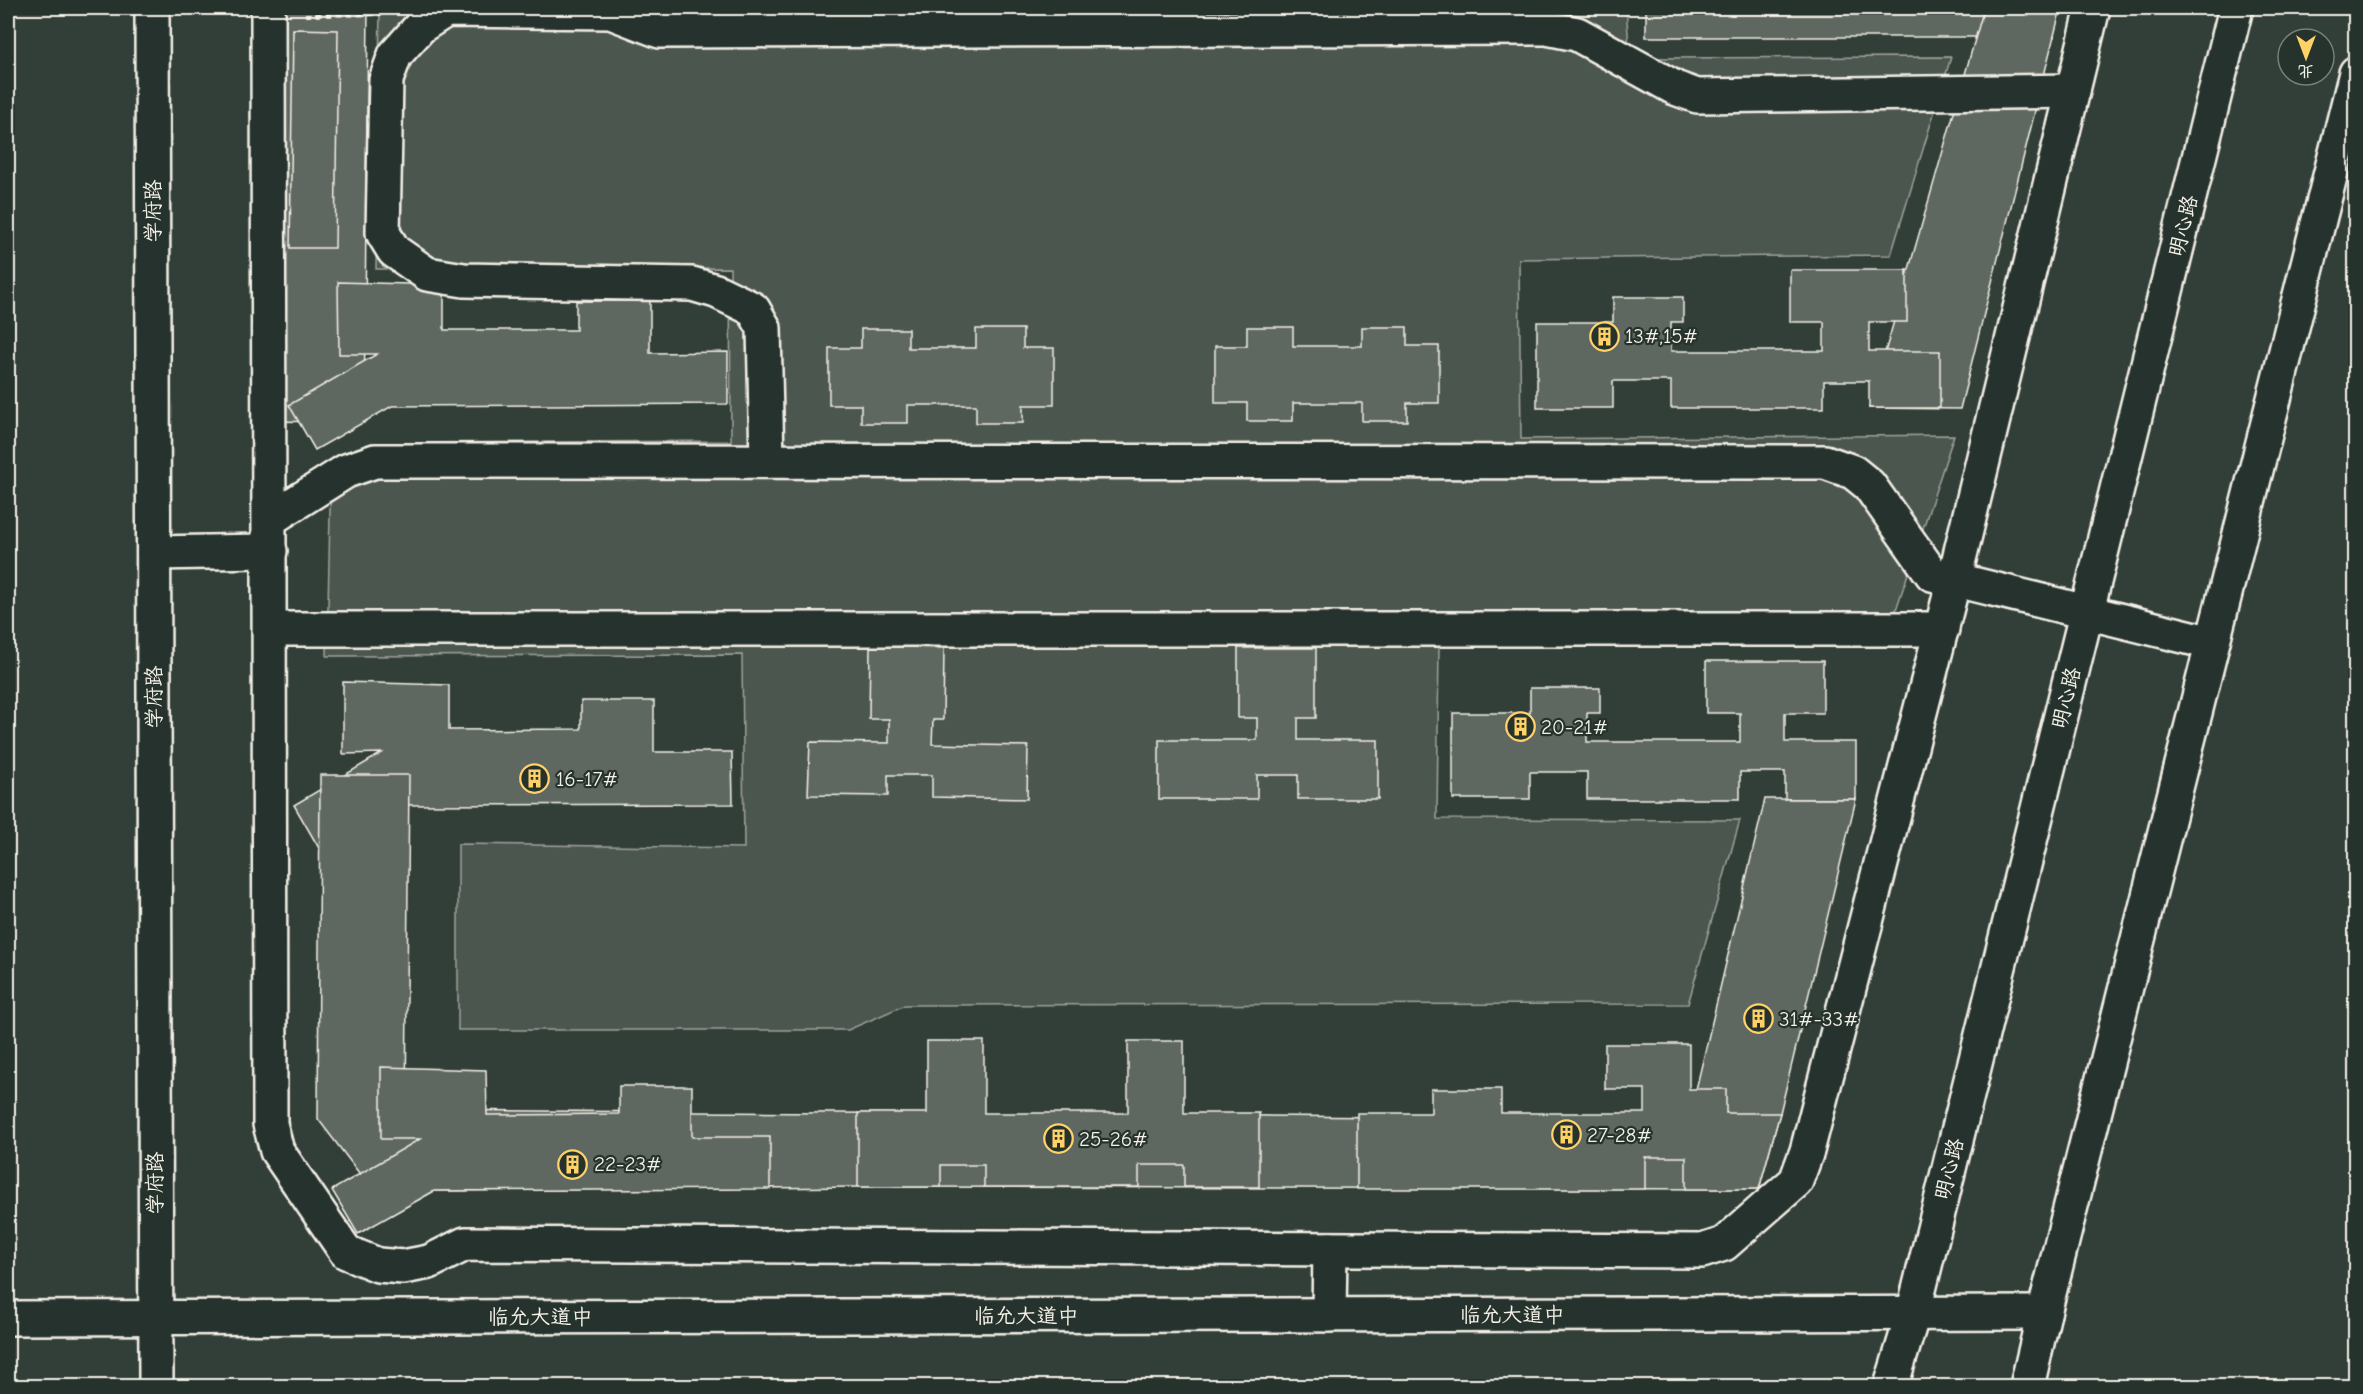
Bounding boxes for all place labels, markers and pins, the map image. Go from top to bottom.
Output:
building icon: 13#,15# [1588,320,1620,352]
place label: 13#,15# [1625,324,1698,348]
building icon: 20-21# [1504,711,1536,743]
place label: 20-21# [1541,715,1608,739]
building icon: 16-17# [519,763,551,795]
place label: 16-17# [556,767,618,791]
building icon: 31#-33# [1742,1003,1774,1035]
place label: 31#-33# [1779,1007,1859,1031]
building icon: 27-28# [1550,1119,1582,1151]
building icon: 25-26# [1042,1123,1074,1155]
place label: 27-28# [1587,1123,1652,1147]
place label: 25-26# [1079,1127,1148,1151]
building icon: 22-23# [557,1148,589,1180]
place label: 22-23# [594,1152,662,1176]

